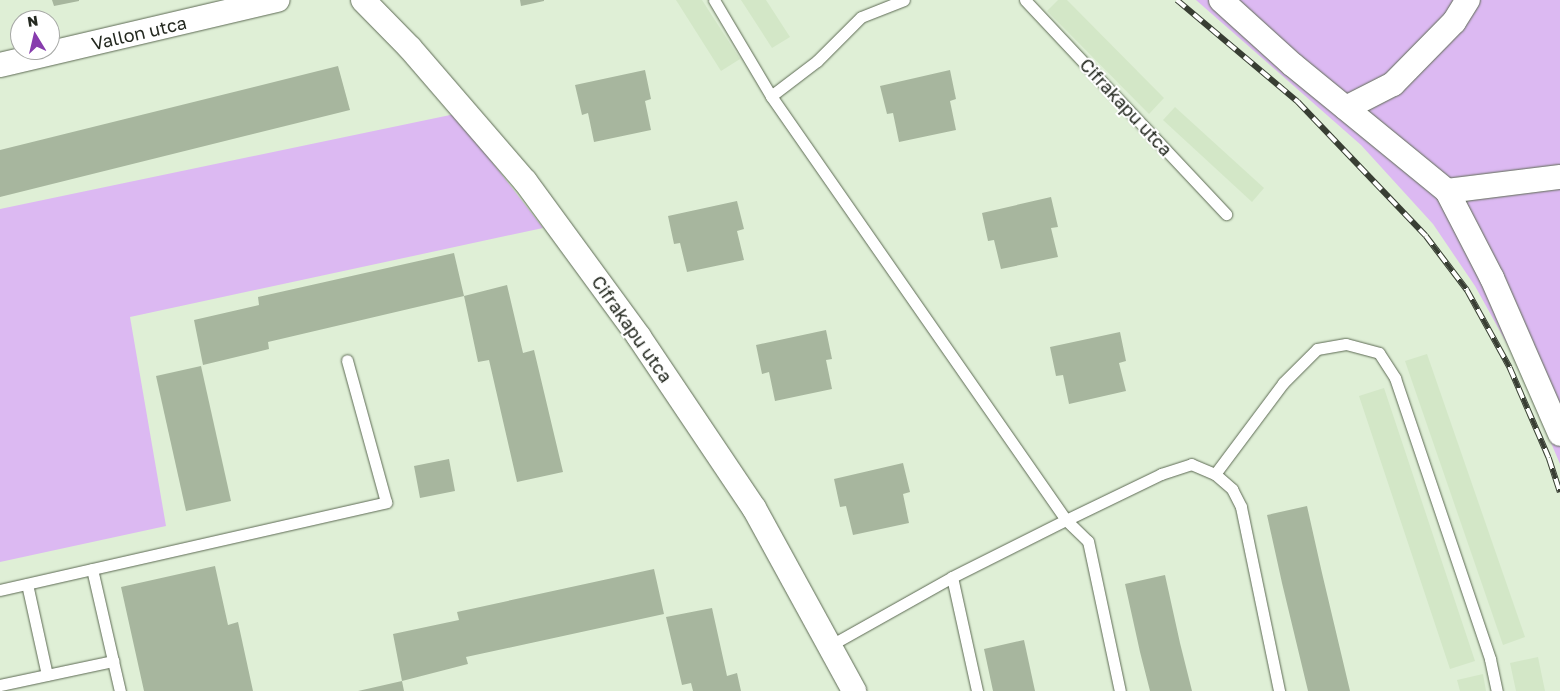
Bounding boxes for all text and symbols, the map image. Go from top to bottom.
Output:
north arrow [10,10,60,60]
text: N [26,11,39,30]
street label: Vallon utca [89,12,189,54]
street label: Cifrakapu utca [1075,54,1177,160]
street label: Cifrakapu utca [587,271,677,387]

